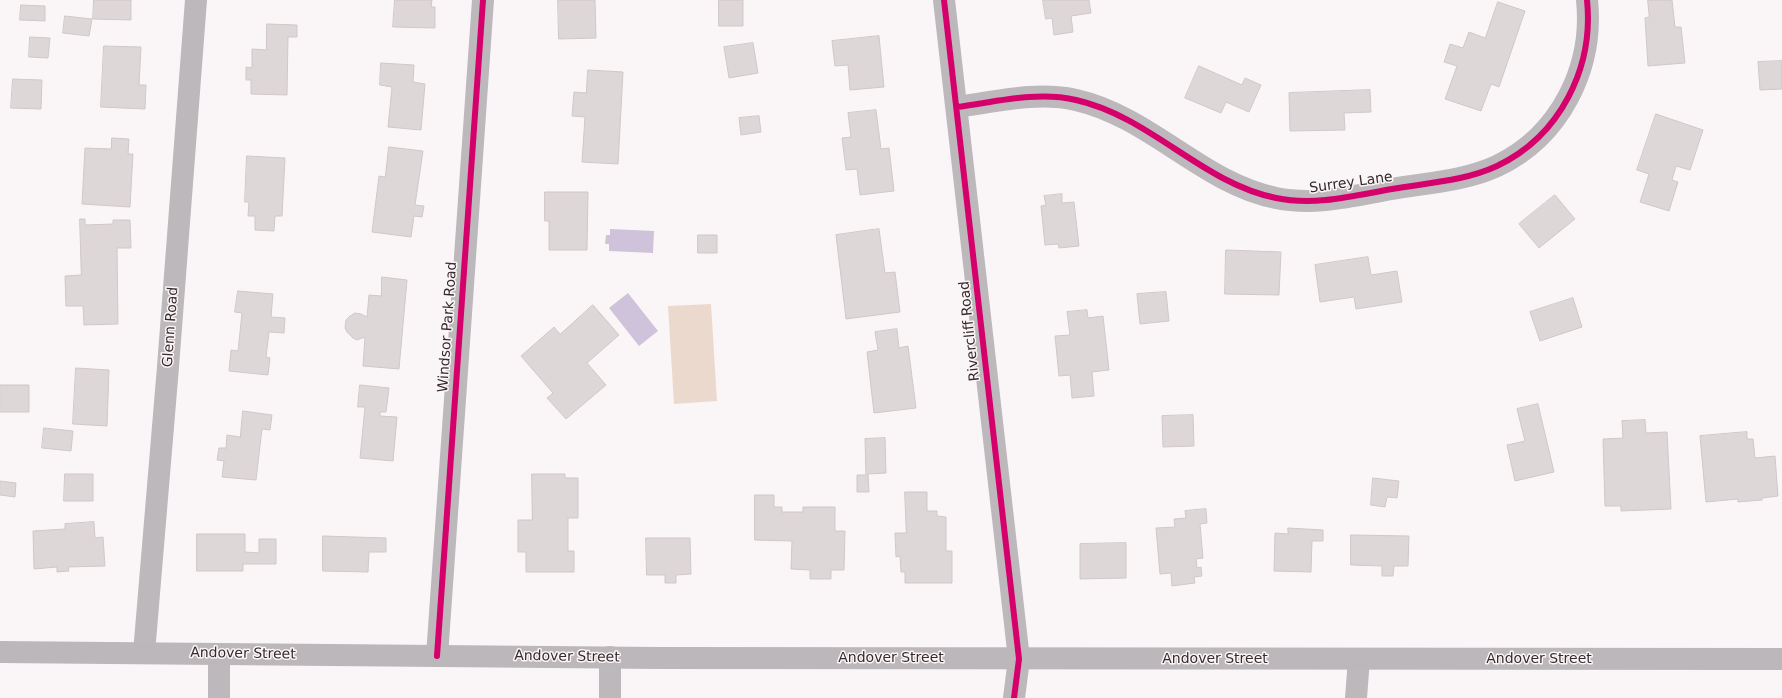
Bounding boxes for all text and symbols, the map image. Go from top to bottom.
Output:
street label: Surrey Lane [1308,169,1394,197]
street label: Windsor Park Road [435,261,461,393]
street label: Rivercliff Road [956,280,984,382]
street label: Glenn Road [160,286,182,368]
street label: Andover Street [190,645,296,663]
street label: Andover Street [514,648,620,666]
street label: Andover Street [838,650,944,666]
street label: Andover Street [1162,651,1268,667]
street label: Andover Street [1486,651,1592,667]

